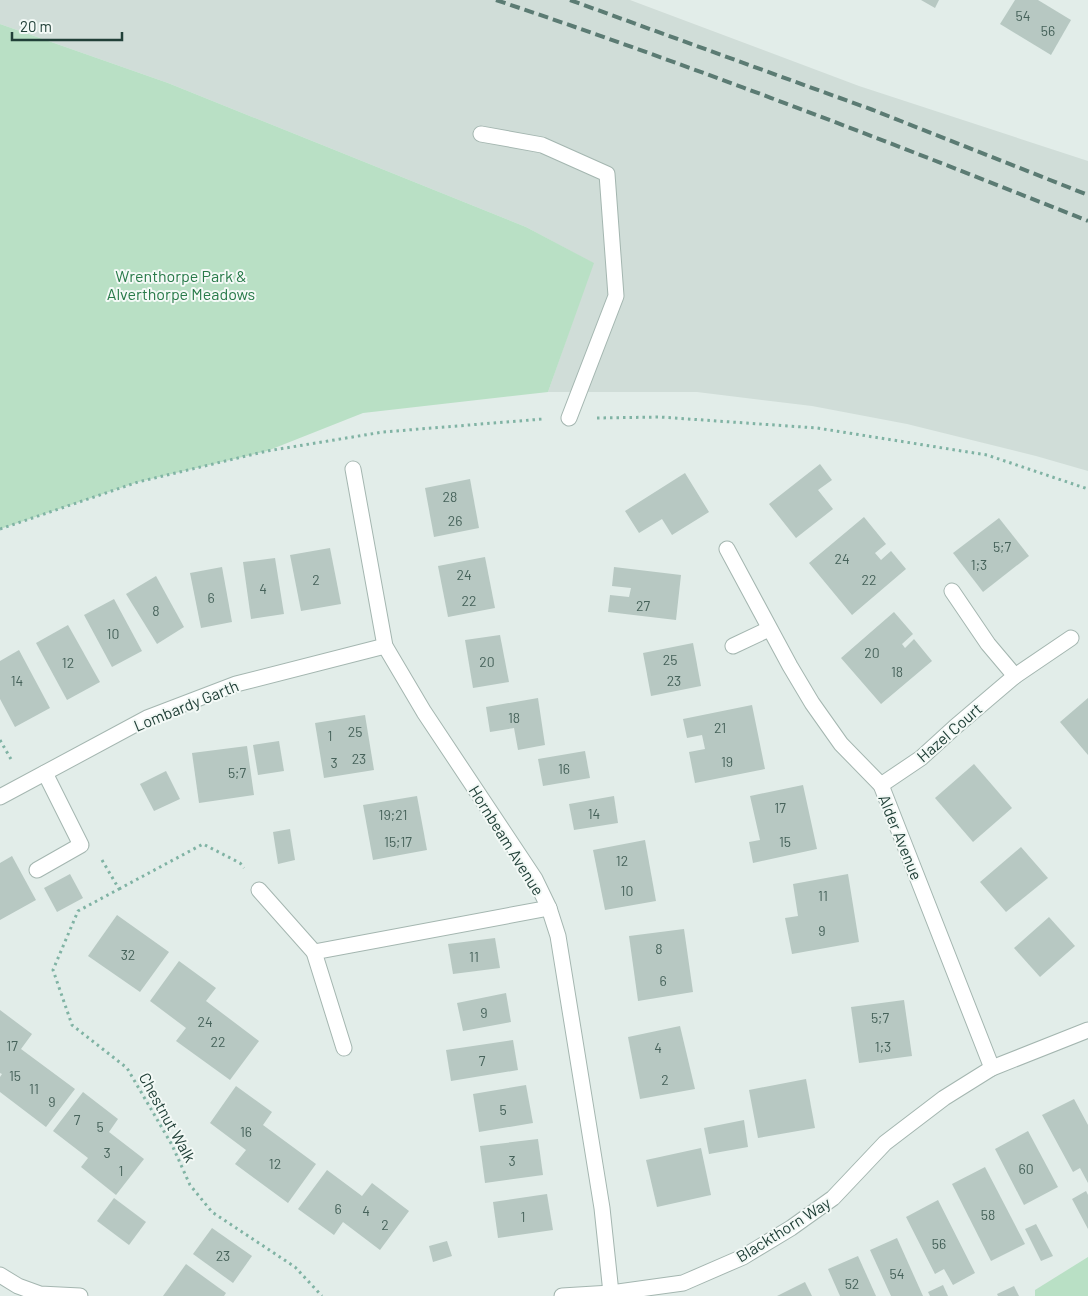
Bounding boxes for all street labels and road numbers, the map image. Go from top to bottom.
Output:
street label: Lombardy Garth [131,675,241,735]
street label: Hazel Court [913,699,985,765]
street label: Hornbeam Avenue [466,781,548,899]
street label: Alder Avenue [875,791,927,883]
street label: Chestnut Walk [136,1069,200,1165]
street label: Blackthorn Way [732,1192,834,1266]

